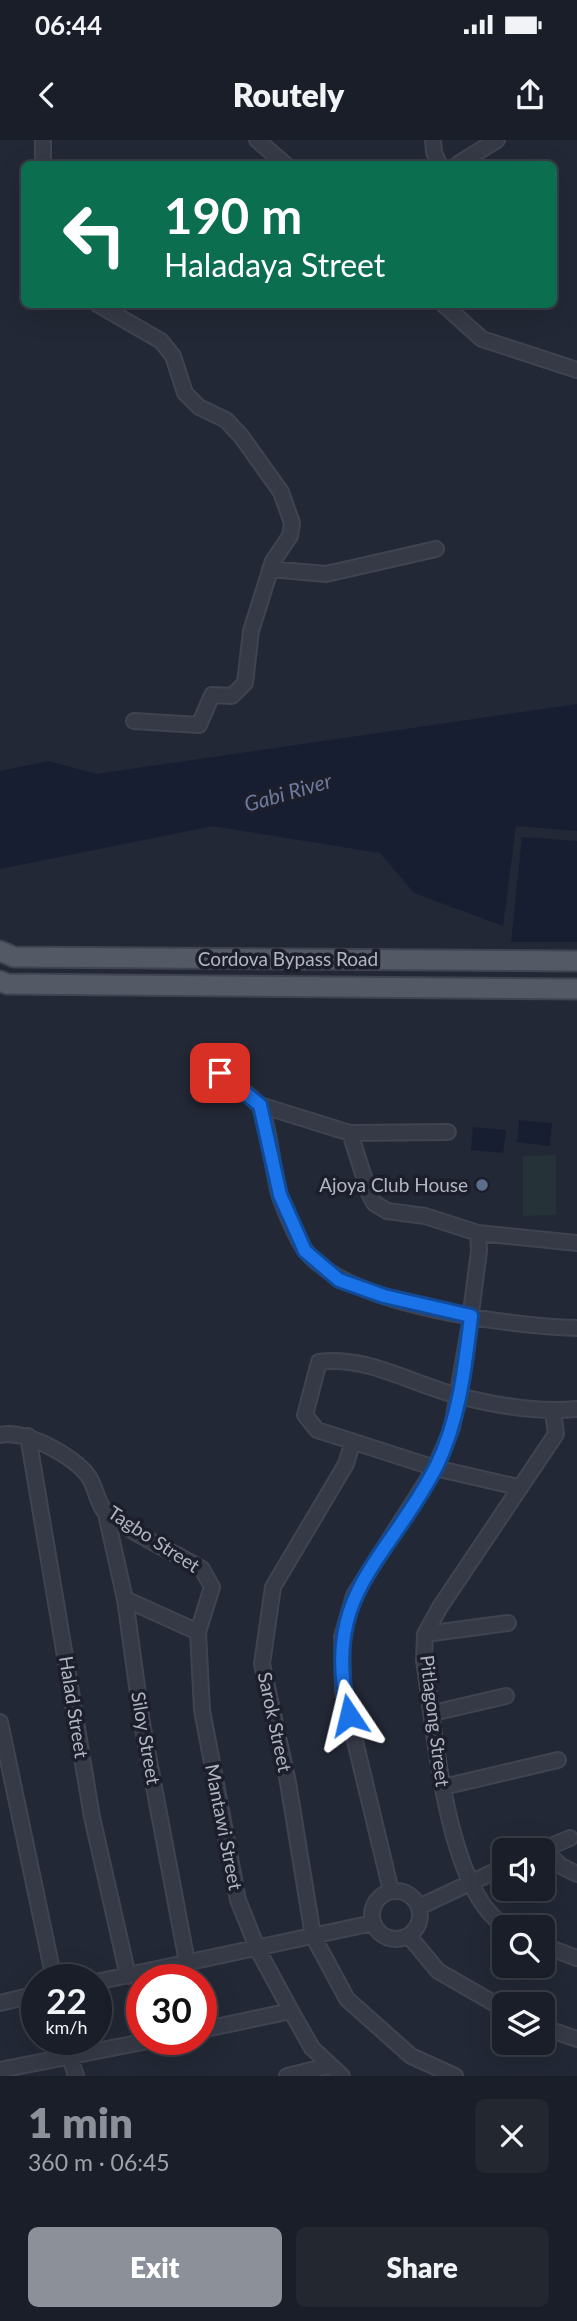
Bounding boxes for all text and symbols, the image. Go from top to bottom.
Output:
text: 06:44 [35,9,102,41]
text: Routely [233,75,344,114]
icon: back [28,76,66,114]
icon: share [511,76,549,114]
text: 190 m [164,186,302,244]
icon: left [49,189,140,280]
text: Haladaya Street [164,245,385,284]
water label: Gabi River [241,767,335,816]
street label: Cordova Bypass Road [198,947,378,970]
pin [190,1043,250,1103]
icon: arrive [201,1054,239,1092]
place label: Ajoya Club House [319,1173,468,1196]
marker: Ajoya Club House [474,1177,490,1193]
street label: Tagbo Street [104,1500,205,1577]
street label: Halad Street [55,1654,94,1760]
street label: Pitlagong Street [416,1654,455,1788]
street label: Sarok Street [254,1670,297,1774]
position arrow [312,1678,386,1752]
street label: Siloy Street [127,1690,166,1786]
street label: Mantawi Street [201,1762,248,1892]
map controls [492,1838,555,2055]
button: sound [492,1838,555,1901]
button: search [492,1915,555,1978]
speed limit sign: 30 [126,1964,217,2055]
text: 22 [46,1979,87,2021]
button: layers [492,1992,555,2055]
text: km/h [45,2016,88,2038]
text: 1 min [28,2097,133,2147]
button: close [475,2099,549,2173]
text: 360 m · 06:45 [28,2148,170,2176]
button: Exit [28,2227,282,2307]
button: Share [296,2227,549,2307]

